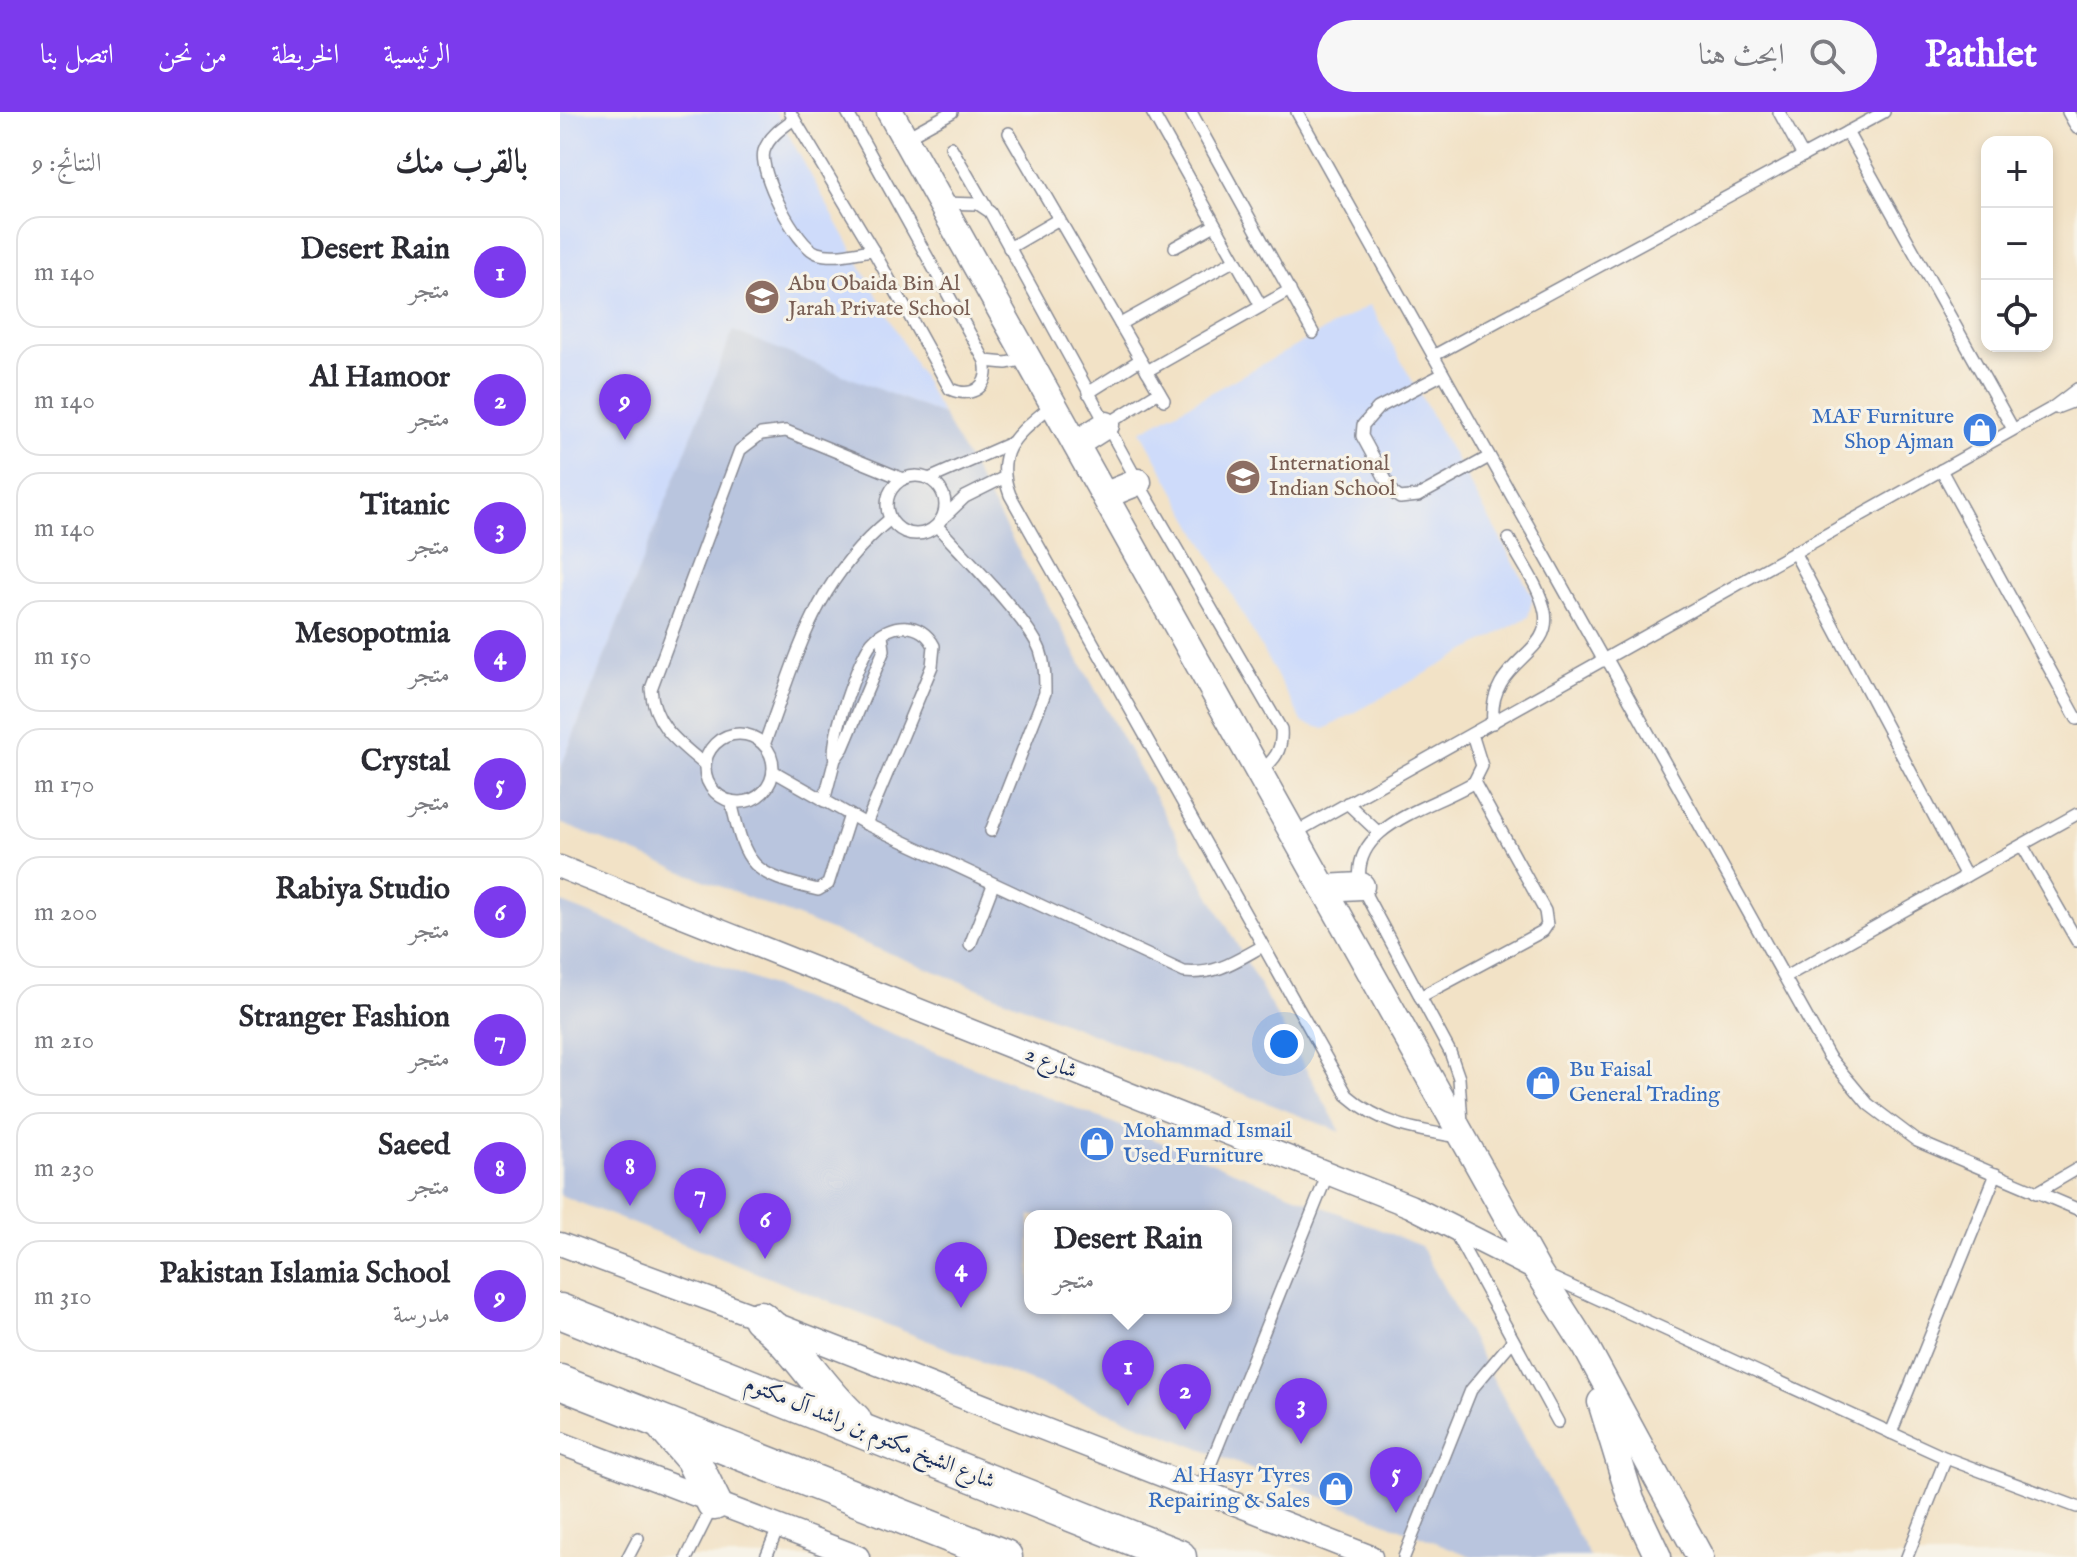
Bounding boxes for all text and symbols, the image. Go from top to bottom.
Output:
search box [1317,20,1877,92]
text: Pathlet [1925,32,2037,80]
icon: search [1805,34,1849,78]
text: ابحث هنا [1698,37,1785,75]
text: اتصل بنا [40,38,114,73]
text: من نحن [158,38,227,73]
text: الخريطة [271,38,339,73]
text: الرئيسية [383,38,451,73]
map controls [1981,136,2053,352]
button: + [1981,136,2053,208]
text: بالقرب منك [395,141,528,184]
text: النتائج: 9 [32,147,102,180]
button: − [1981,208,2053,280]
text: Desert Rain [300,231,450,269]
text: 140 m [34,256,95,289]
text: 1 [495,256,505,289]
place label: Abu Obaida Bin Al Jarah Private School [785,270,970,323]
text: متجر [409,274,450,307]
school or university icon: Abu Obaida Bin Al Jarah Private School [743,278,781,316]
button: locate [1981,280,2053,352]
text: Al Hamoor [310,359,450,397]
pin: 9 [599,374,651,440]
text: 140 m [34,384,95,417]
text: 2 [494,384,506,417]
text: متجر [409,402,450,435]
place label: MAF Furniture Shop Ajman [1812,403,1954,456]
shop icon: MAF Furniture Shop Ajman [1961,411,1999,449]
place label: International Indian School [1269,450,1396,503]
school or university icon: International Indian School [1224,458,1262,496]
text: Titanic [360,487,450,525]
text: 140 m [34,512,95,545]
text: 3 [495,512,505,545]
text: متجر [409,530,450,563]
text: Mesopotmia [295,615,450,653]
text: 150 m [34,640,92,673]
text: 4 [494,640,506,673]
text: متجر [409,658,450,691]
text: Crystal [361,743,450,781]
text: 170 m [34,768,94,801]
text: 5 [495,768,505,801]
text: متجر [409,786,450,819]
text: Rabiya Studio [275,871,450,909]
text: 200 m [34,896,98,929]
text: 6 [495,896,505,929]
text: متجر [409,914,450,947]
text: Stranger Fashion [239,999,450,1037]
text: 210 m [34,1024,94,1057]
text: 7 [494,1024,506,1057]
your location [1264,1024,1304,1064]
street label: شارع 2 [1020,1040,1081,1089]
text: متجر [409,1042,450,1075]
place label: Bu Faisal General Trading [1569,1056,1721,1109]
shop icon: Bu Faisal General Trading [1524,1064,1562,1102]
place label: Mohammad Ismail Used Furniture [1123,1117,1292,1170]
shop icon: Mohammad Ismail Used Furniture [1078,1125,1116,1163]
text: Saeed [378,1127,450,1165]
pin: 8 [604,1140,656,1206]
text: 230 m [34,1152,94,1185]
text: 8 [495,1152,505,1185]
pin: 7 [674,1168,726,1234]
text: متجر [409,1170,450,1203]
pin: 6 [739,1193,791,1259]
popup [1024,1210,1232,1314]
text: Desert Rain [1053,1221,1203,1259]
pin: 4 [935,1242,987,1308]
text: Pakistan Islamia School [160,1255,450,1293]
text: متجر [1053,1264,1094,1297]
text: 310 m [34,1280,92,1313]
text: 9 [494,1280,506,1313]
text: مدرسة [393,1298,450,1331]
pin: 1 [1102,1340,1154,1406]
pin: 2 [1159,1364,1211,1430]
street label: شارع الشيخ مكتوم بن راشد آل مكتوم [739,1369,1000,1500]
pin: 3 [1275,1378,1327,1444]
pin: 5 [1370,1447,1422,1513]
place label: Al Hasyr Tyres Repairing & Sales [1148,1462,1310,1515]
shop icon: Al Hasyr Tyres Repairing & Sales [1317,1470,1355,1508]

